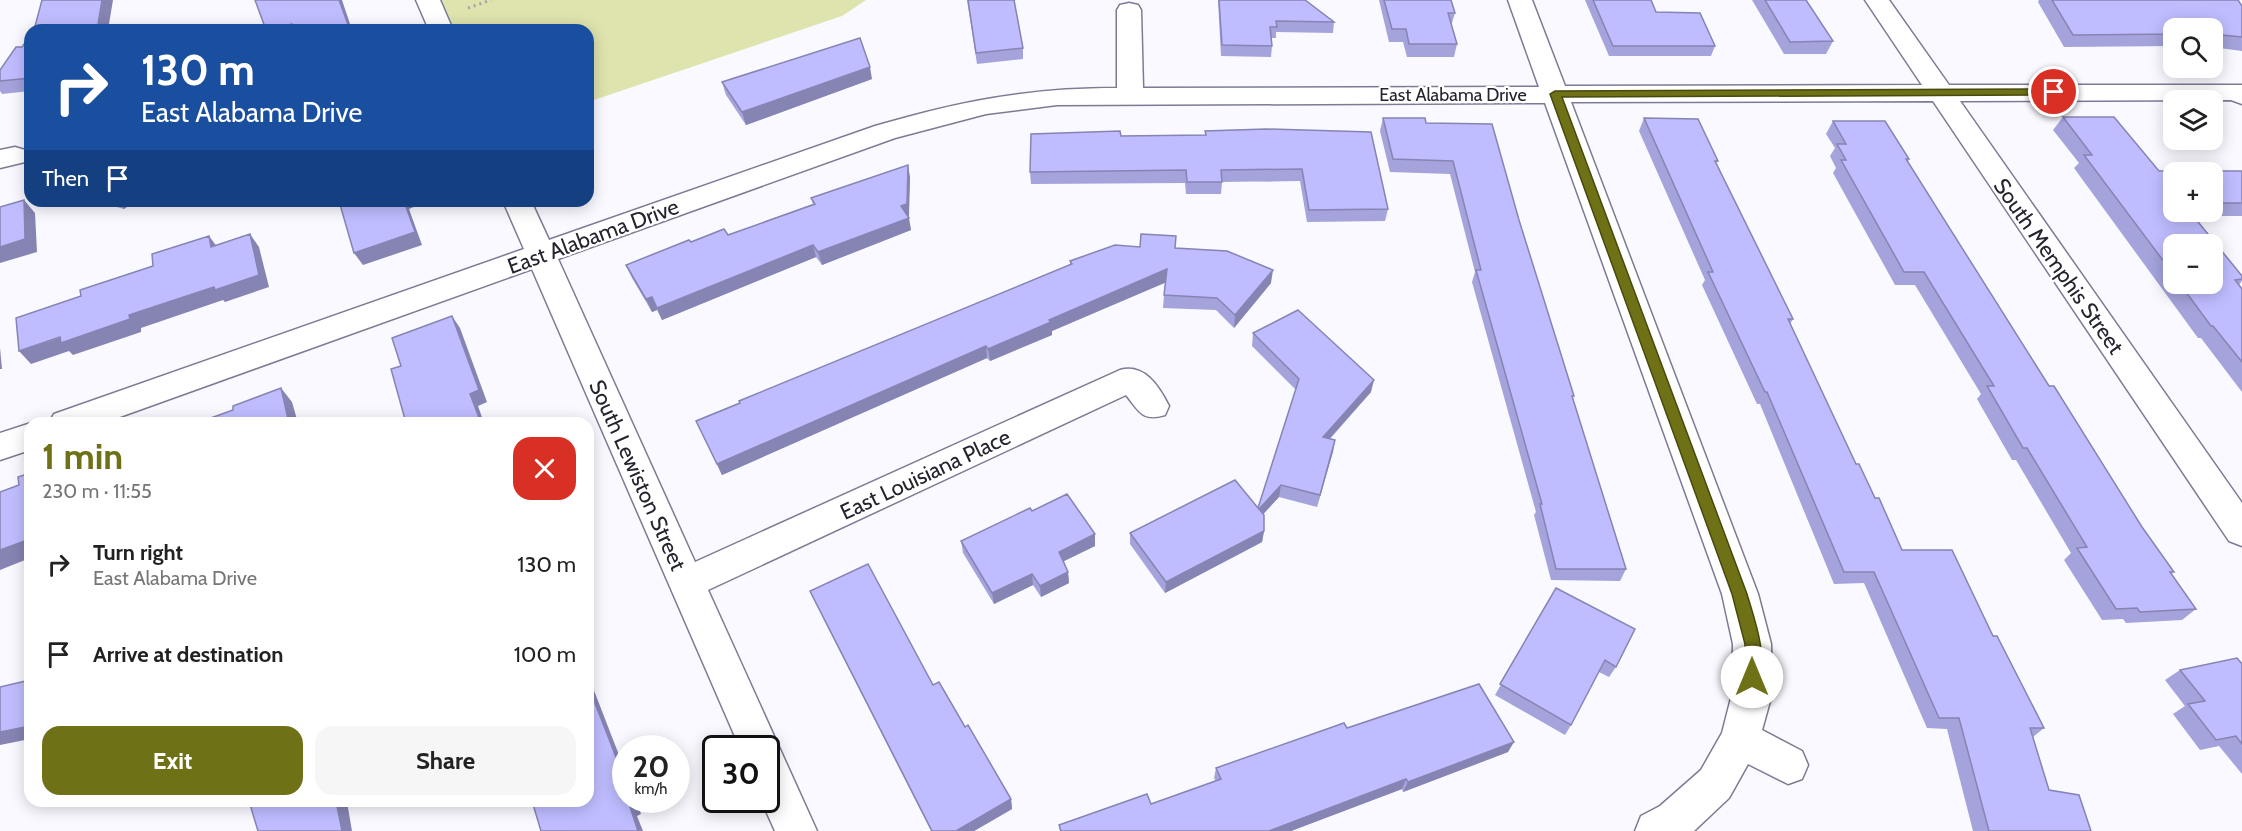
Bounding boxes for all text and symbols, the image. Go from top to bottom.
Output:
map controls [2163,18,2223,294]
button: search [2163,18,2223,78]
text: 130 m [141,44,255,96]
icon: right [42,48,120,126]
pin [2028,66,2079,117]
icon: arrive [2037,75,2070,108]
street label: East Alabama Drive [1379,84,1527,106]
button: layers [2163,90,2223,150]
text: East Alabama Drive [141,96,362,129]
icon: arrive [101,162,134,195]
button: + [2163,162,2223,222]
text: Then [42,165,89,192]
street label: South Memphis Street [1988,173,2130,360]
street label: East Alabama Drive [504,193,683,280]
button: − [2163,234,2223,294]
street label: South Lewiston Street [583,376,692,575]
street label: East Louisiana Place [836,423,1015,526]
text: 1 min [42,434,123,478]
button: close [513,437,576,500]
text: 230 m · 11:55 [42,479,152,503]
text: Turn right [93,539,183,566]
icon: right [42,548,75,581]
text: 130 m [517,551,576,578]
text: East Alabama Drive [93,566,257,590]
icon: arrive [42,638,75,671]
text: Arrive at destination [93,641,283,668]
text: 100 m [514,641,576,668]
position arrow [1720,645,1784,709]
button: Exit [42,726,303,795]
button: Share [315,726,576,795]
speed limit sign: 30 [702,735,780,813]
text: 20 [632,748,670,785]
text: km/h [635,780,667,798]

